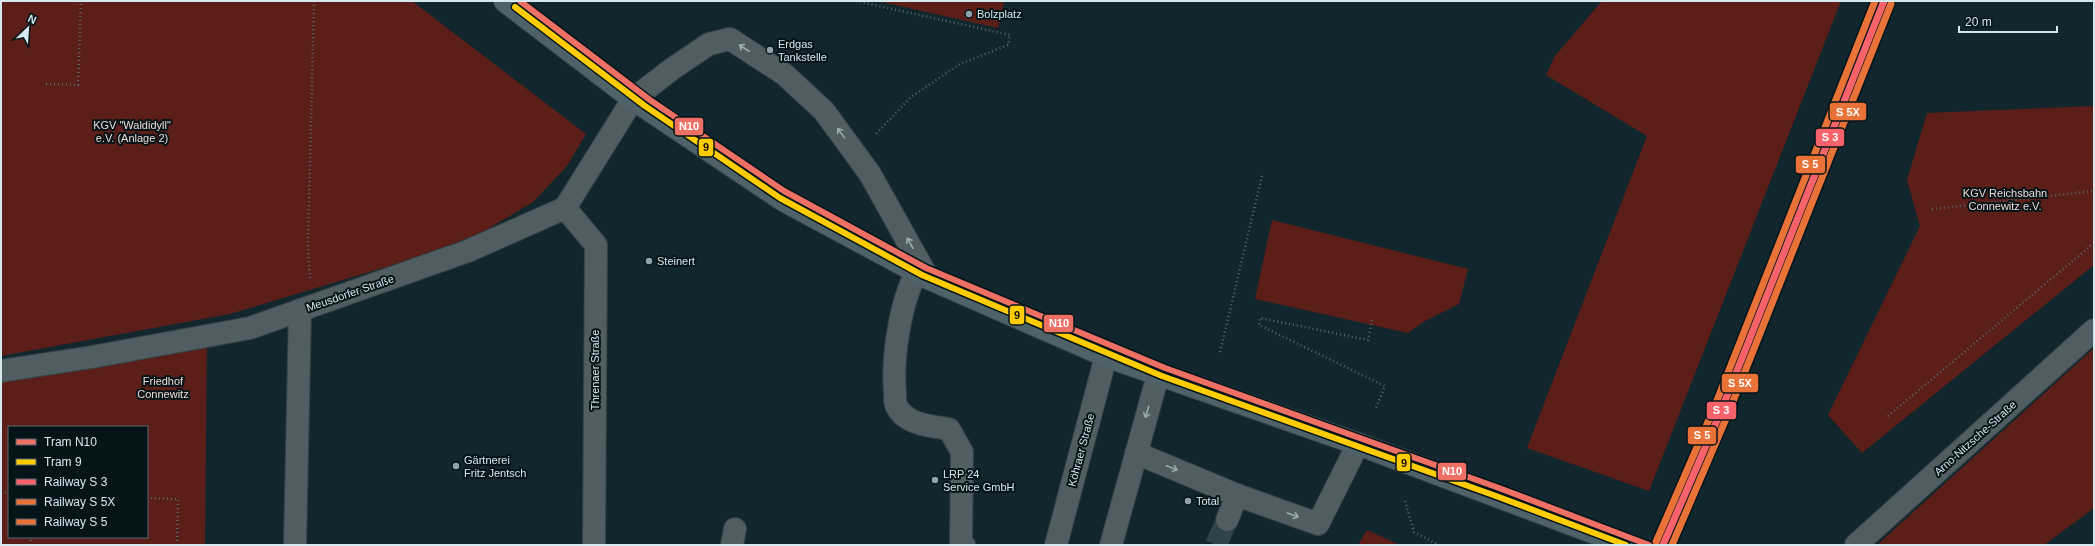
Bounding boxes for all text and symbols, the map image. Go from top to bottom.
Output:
north arrow [8,8,48,48]
place label: Bolzplatz [977,8,1022,20]
scale bar [1959,8,2057,34]
marker: Bolzplatz [964,9,974,19]
text: N [26,12,38,26]
text: 20 m [1965,15,1992,29]
place label: Erdgas Tankstelle [778,38,827,63]
one-way arrow [739,44,750,52]
marker: Erdgas Tankstelle [765,45,775,55]
line badge: S 5X [1829,102,1867,121]
text: S 5X [1836,106,1861,118]
line badge: N10 [674,117,704,136]
park label: KGV "Waldidyll" e.V. (Anlage 2) [93,119,171,144]
text: N10 [679,120,699,132]
one-way arrow [836,128,845,139]
line badge: S 3 [1815,128,1845,147]
text: S 3 [1822,131,1838,143]
line badge: 9 [698,138,714,157]
text: 9 [703,141,709,153]
line badge: S 5 [1795,155,1826,174]
text: S 5 [1802,158,1818,170]
park label: KGV Reichsbahn Connewitz e.V. [1963,187,2047,212]
one-way arrow [905,237,913,249]
place label: Steinert [657,255,695,267]
marker: Steinert [644,256,654,266]
street label: Meusdorfer Straße [305,272,395,314]
line badge: 9 [1009,305,1025,325]
text: 9 [1014,309,1020,321]
line badge: N10 [1043,314,1074,333]
text: N10 [1049,317,1069,329]
street label: Threnaer Straße [589,330,601,410]
line badge: S 5X [1721,373,1759,393]
park label: Friedhof Connewitz [137,375,189,400]
text: S 5X [1728,377,1753,389]
street label: Arno-Nitzsche-Straße [1932,398,2018,478]
line badge: S 3 [1706,401,1737,420]
text: S 3 [1713,404,1729,416]
one-way arrow [1143,406,1150,419]
street label: Köhraer Straße [1065,412,1097,488]
legend [8,426,148,538]
line badge: S 5 [1687,426,1717,445]
text: S 5 [1694,429,1710,441]
text: Tram N10 [44,435,97,449]
line badge: 9 [1396,453,1411,472]
place label: Gärtnerei Fritz Jentsch [464,454,526,479]
text: Tram 9 [44,455,82,469]
text: 9 [1401,457,1407,469]
marker: Gärtnerei Fritz Jentsch [451,461,461,471]
line badge: N10 [1437,462,1467,481]
one-way arrow [1166,465,1178,473]
text: N10 [1442,465,1462,477]
place label: LRP 24 Service GmbH [943,468,1015,493]
text: Railway S 3 [44,475,108,489]
marker: LRP 24 Service GmbH [930,475,940,485]
text: Railway S 5X [44,495,115,509]
place label: Total [1196,495,1219,507]
marker: Total [1183,496,1193,506]
one-way arrow [1287,512,1299,520]
text: Railway S 5 [44,515,108,529]

